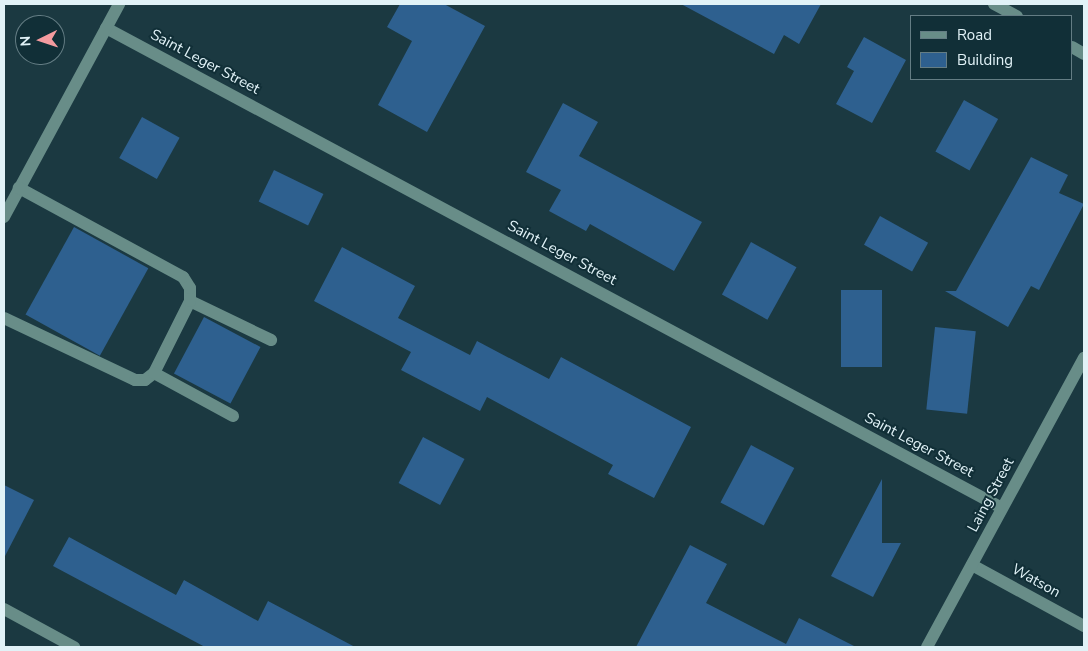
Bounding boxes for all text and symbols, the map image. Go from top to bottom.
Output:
north arrow [15,15,65,65]
legend [910,15,1073,80]
text: Road [957,25,992,45]
street label: Saint Leger Street [147,26,263,98]
text: N [16,35,35,47]
text: Building [957,50,1013,70]
street label: Saint Leger Street [504,217,620,289]
street label: Saint Leger Street [861,409,977,481]
street label: Laing Street [964,455,1018,535]
street label: Watson [1008,560,1064,602]

